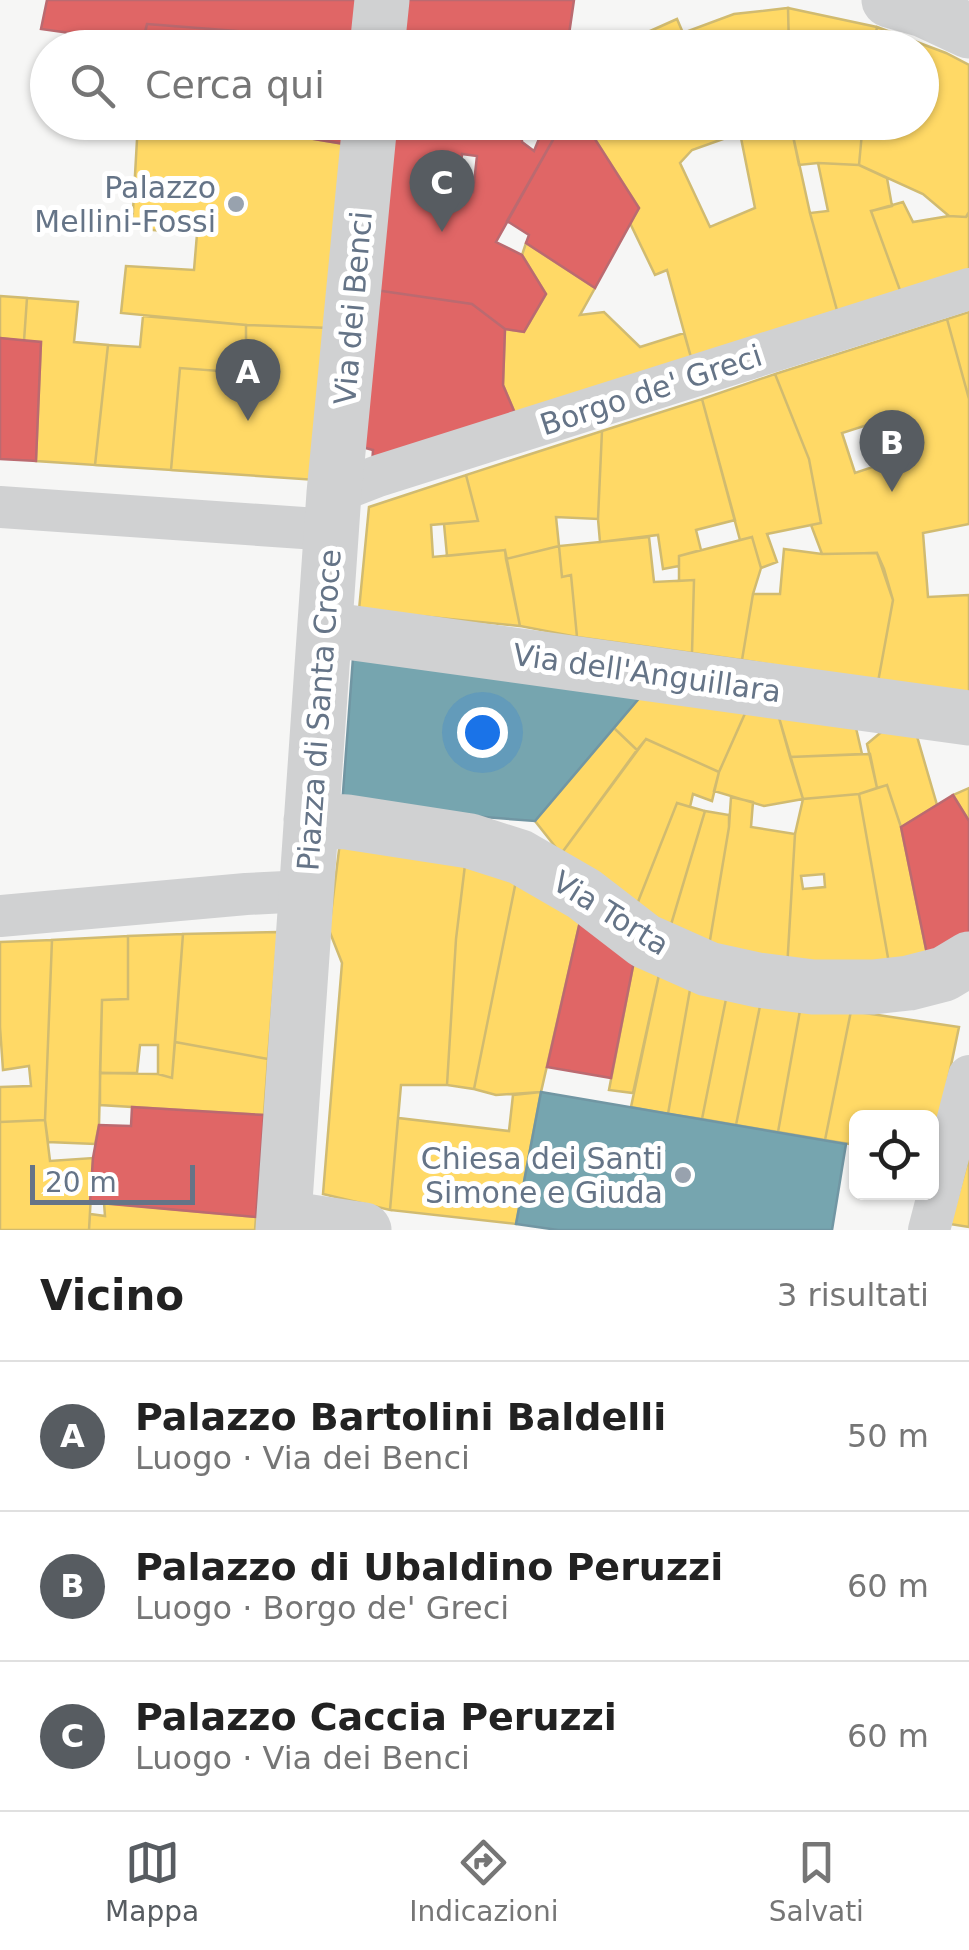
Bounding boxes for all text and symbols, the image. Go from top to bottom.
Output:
search box [30,30,939,140]
icon: search [65,58,120,113]
text: Cerca qui [145,63,325,107]
pin: C [410,150,474,232]
place label: Palazzo Mellini-Fossi [34,170,216,239]
marker: Palazzo Mellini-Fossi [225,193,247,215]
street label: Via dei Benci [327,210,379,406]
pin: A [216,338,280,421]
street label: Borgo de' Greci [536,338,766,442]
pin: B [860,410,924,492]
street label: Piazza di Santa Croce [290,548,348,872]
street label: Via dell'Anguillara [511,637,783,709]
your location [457,707,508,758]
street label: Via Torta [547,864,675,962]
map controls [849,1110,939,1200]
button: locate [849,1110,939,1200]
place label: Chiesa dei Santi Simone e Giuda [421,1141,663,1210]
scale bar [30,1160,195,1204]
marker: Chiesa dei Santi Simone e Giuda [672,1164,694,1186]
text: 20 m [45,1166,117,1199]
text: Vicino [40,1271,184,1320]
text: 3 risultati [777,1276,929,1314]
text: Palazzo Bartolini Baldelli [135,1395,666,1439]
text: A [60,1417,85,1455]
text: 50 m [847,1417,929,1455]
text: Luogo · Via dei Benci [135,1439,470,1477]
text: Palazzo di Ubaldino Peruzzi [135,1545,723,1589]
text: B [60,1567,85,1605]
text: 60 m [847,1567,929,1605]
text: Luogo · Borgo de' Greci [135,1589,509,1627]
text: Palazzo Caccia Peruzzi [135,1695,617,1739]
text: C [61,1717,84,1755]
text: 60 m [847,1717,929,1755]
text: Luogo · Via dei Benci [135,1739,470,1777]
tab: Mappa [105,1835,199,1928]
tab: Indicazioni [409,1835,559,1928]
tab: Salvati [769,1835,864,1928]

